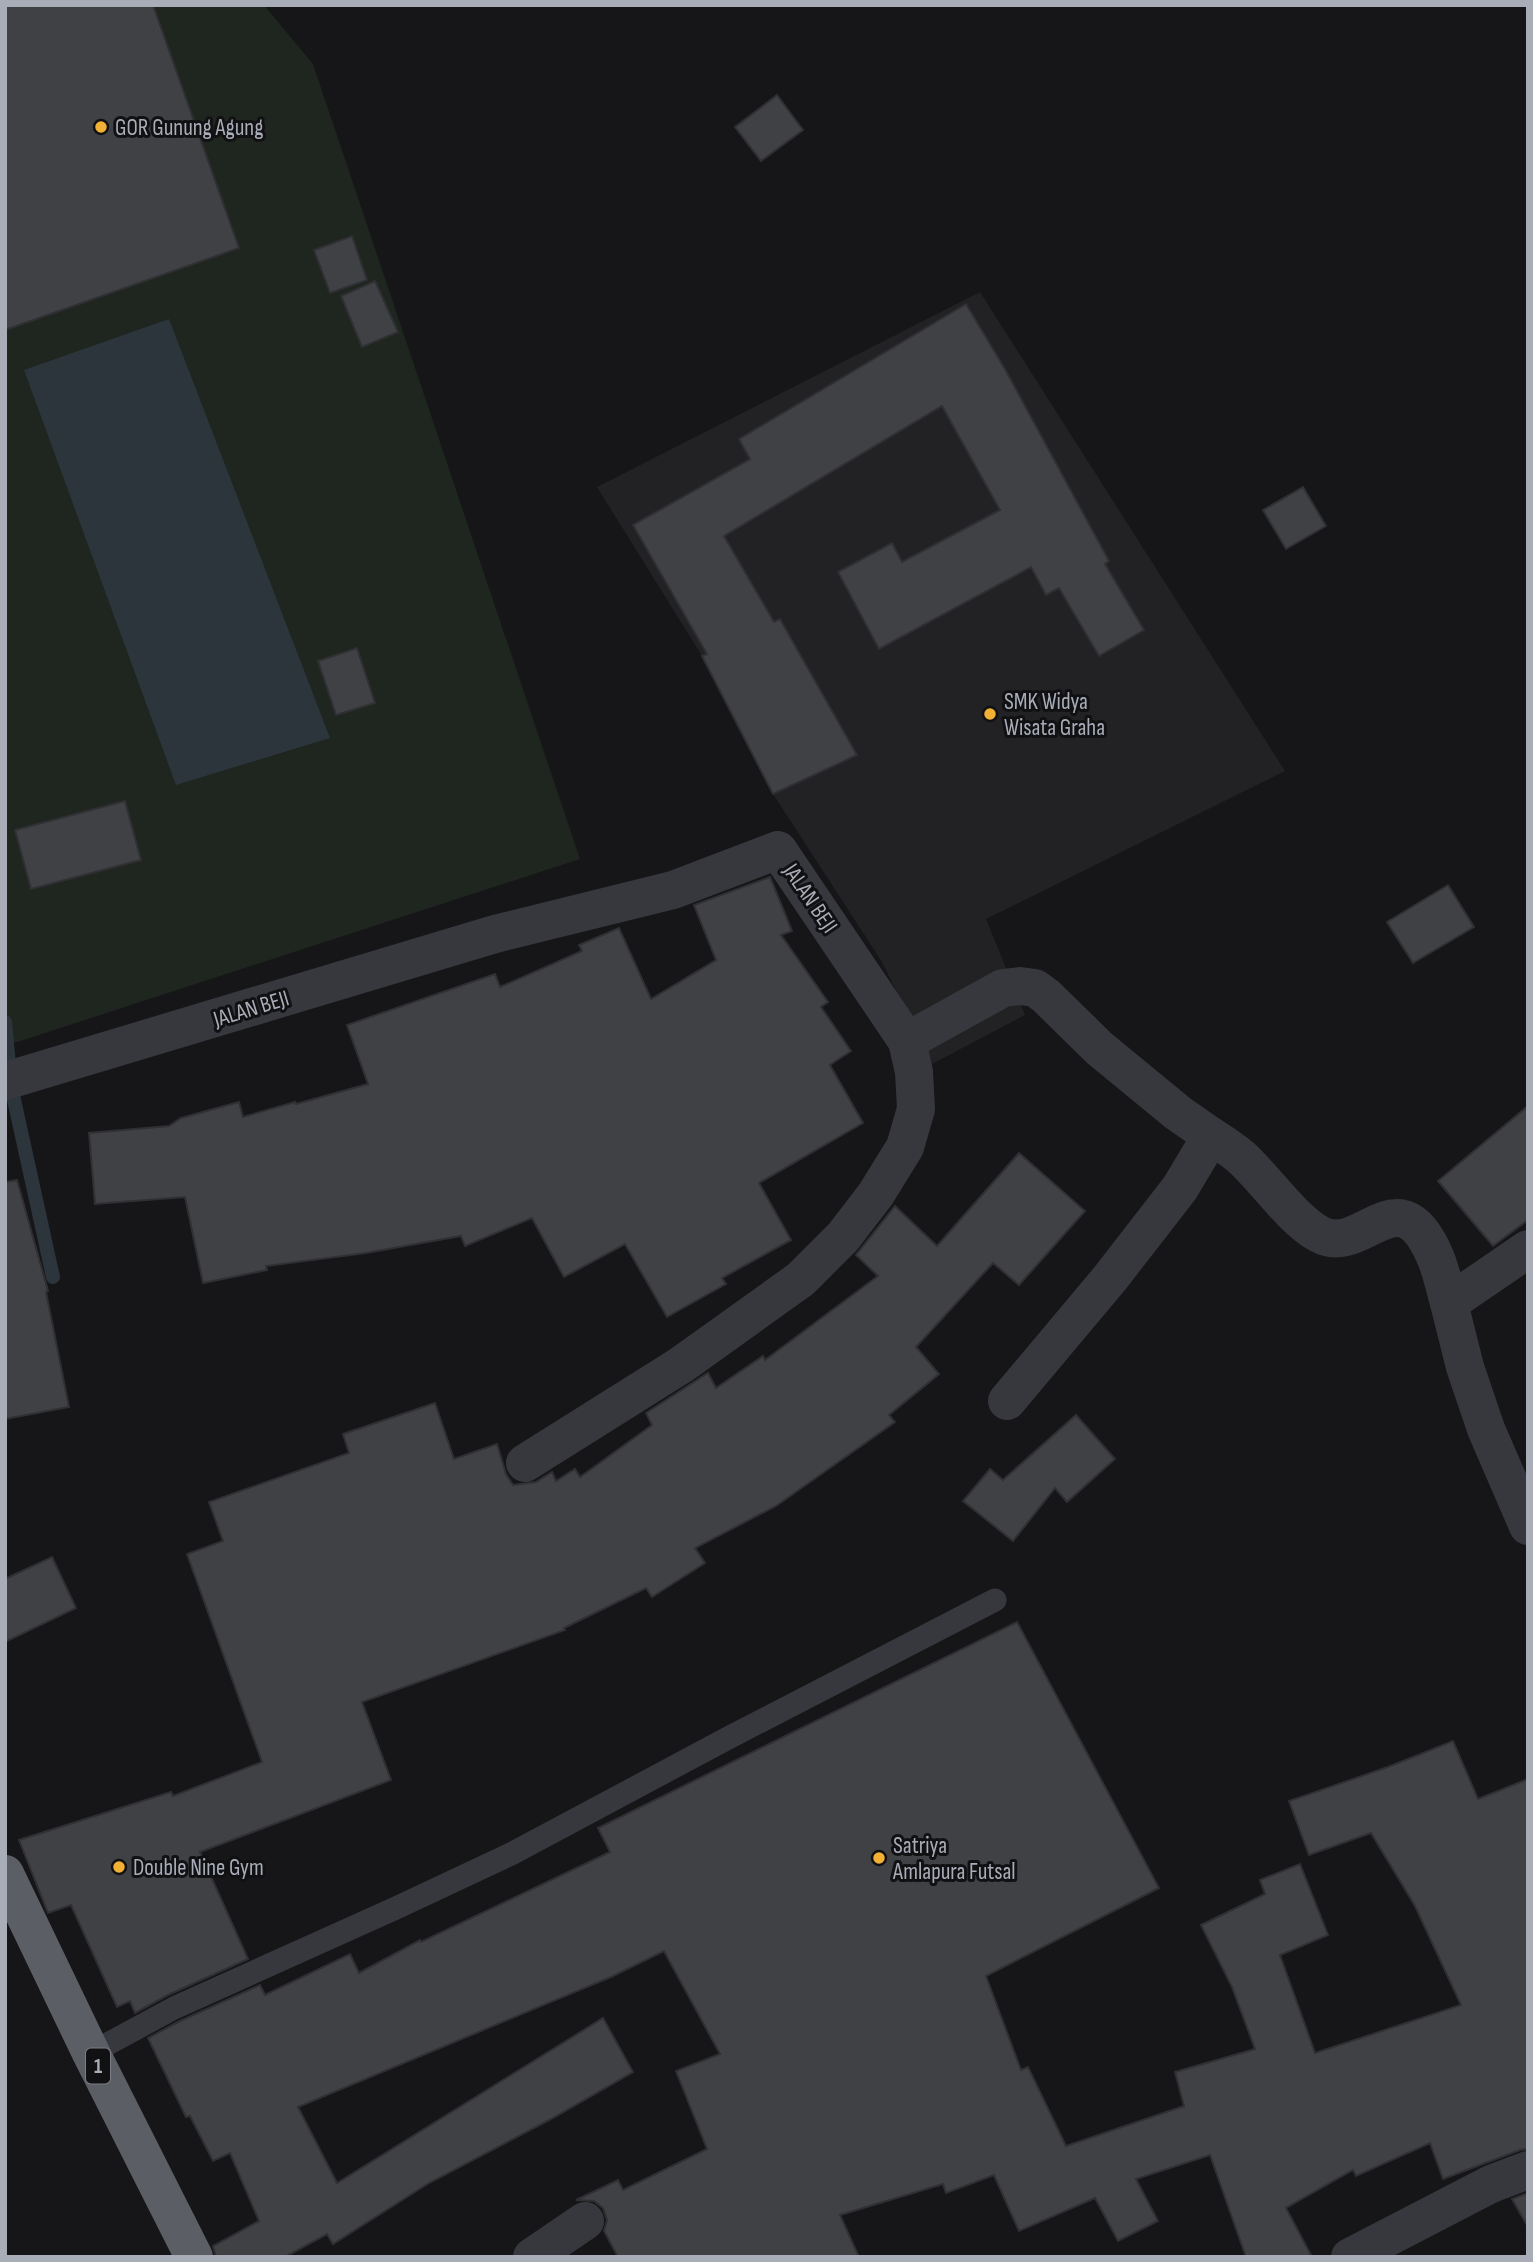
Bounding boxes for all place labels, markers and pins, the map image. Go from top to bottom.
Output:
place label: GOR Gunung Agung [115,114,263,142]
marker: GOR Gunung Agung [93,119,109,135]
place label: SMK Widya Wisata Graha [1004,688,1105,742]
marker: SMK Widya Wisata Graha [982,706,998,722]
place label: Satriya Amlapura Futsal [892,1832,1016,1886]
marker: Satriya Amlapura Futsal [871,1850,887,1866]
place label: Double Nine Gym [133,1854,264,1882]
marker: Double Nine Gym [111,1859,127,1875]

